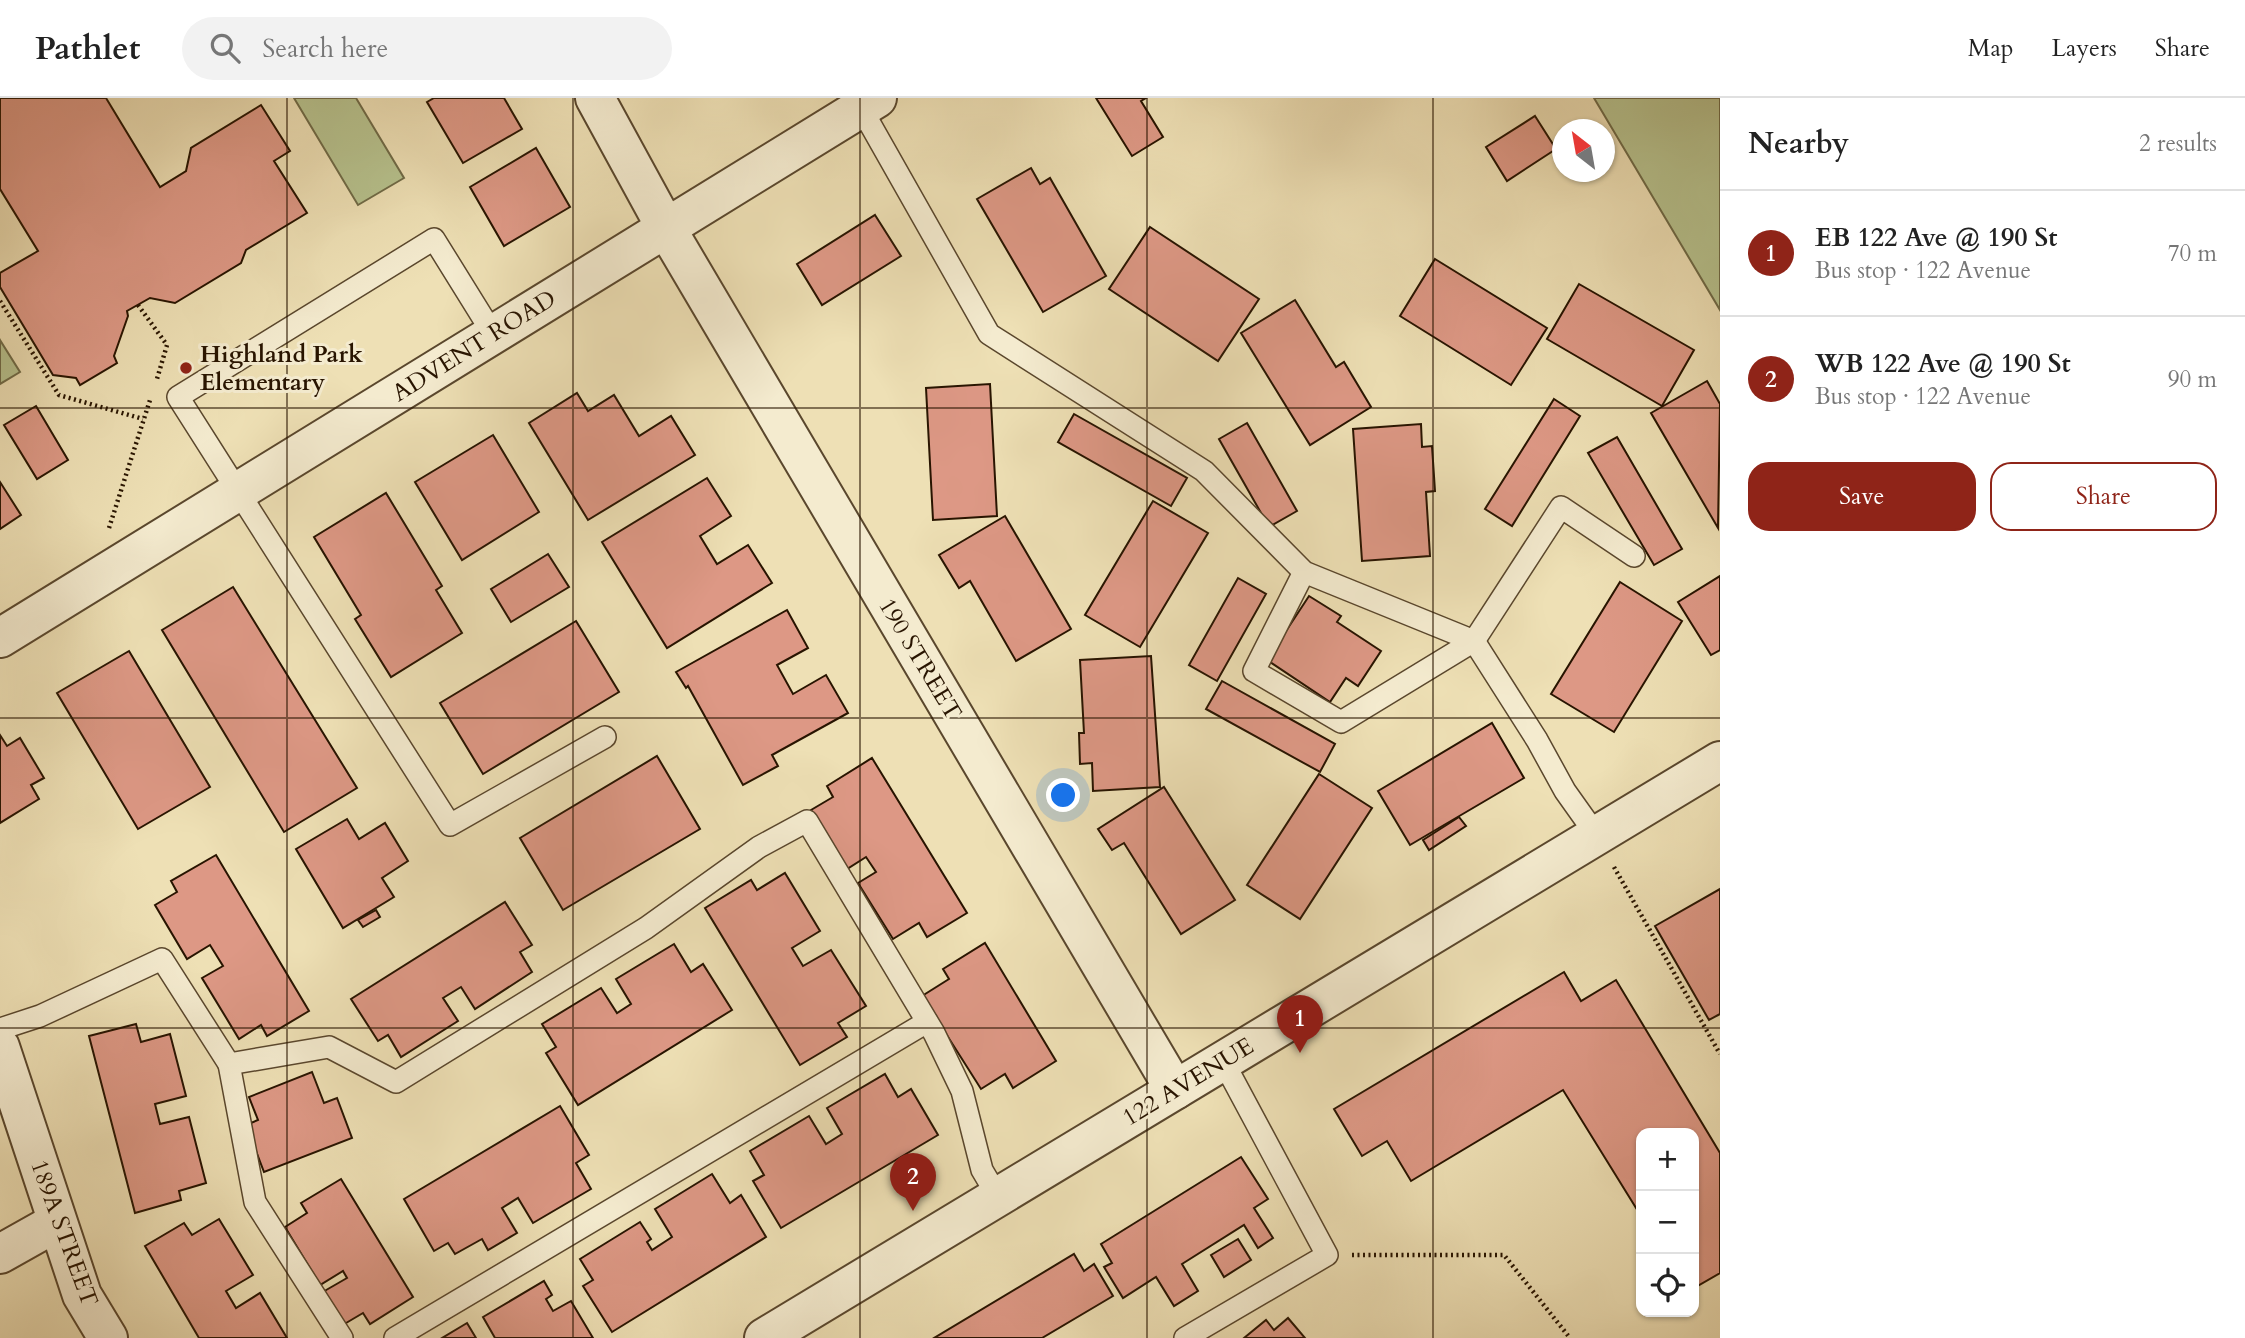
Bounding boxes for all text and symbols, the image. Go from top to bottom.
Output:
search box [182,17,672,80]
text: Pathlet [35,26,140,71]
icon: search [206,29,244,67]
text: Search here [262,31,388,66]
text: Map [1968,32,2014,65]
text: Layers [2052,32,2117,65]
text: Share [2155,32,2210,65]
north arrow [1552,119,1615,182]
text: Nearby [1748,123,1849,164]
text: 2 results [2139,128,2217,159]
text: EB 122 Ave @ 190 St [1815,220,2058,255]
text: 1 [1765,238,1777,269]
text: 70 m [2168,238,2217,269]
text: Bus stop · 122 Avenue [1815,255,2031,286]
street label: ADVENT ROAD [386,282,562,410]
place label: Highland Park Elementary [200,338,363,399]
text: WB 122 Ave @ 190 St [1815,346,2071,381]
marker: Highland Park Elementary [178,360,194,376]
text: 2 [1765,364,1777,395]
text: 90 m [2168,364,2217,395]
text: Bus stop · 122 Avenue [1815,381,2031,412]
button: Save [1748,462,1976,531]
button: Share [1990,462,2217,531]
street label: 190 STREET [871,592,969,726]
your location [1046,778,1080,812]
pin: 1 [1277,995,1323,1053]
street label: 122 AVENUE [1116,1030,1260,1134]
map controls [1636,1128,1699,1317]
button: + [1636,1128,1699,1191]
pin: 2 [890,1153,936,1211]
street label: 189A STREET [22,1155,106,1311]
button: − [1636,1191,1699,1254]
button: locate [1636,1254,1699,1317]

